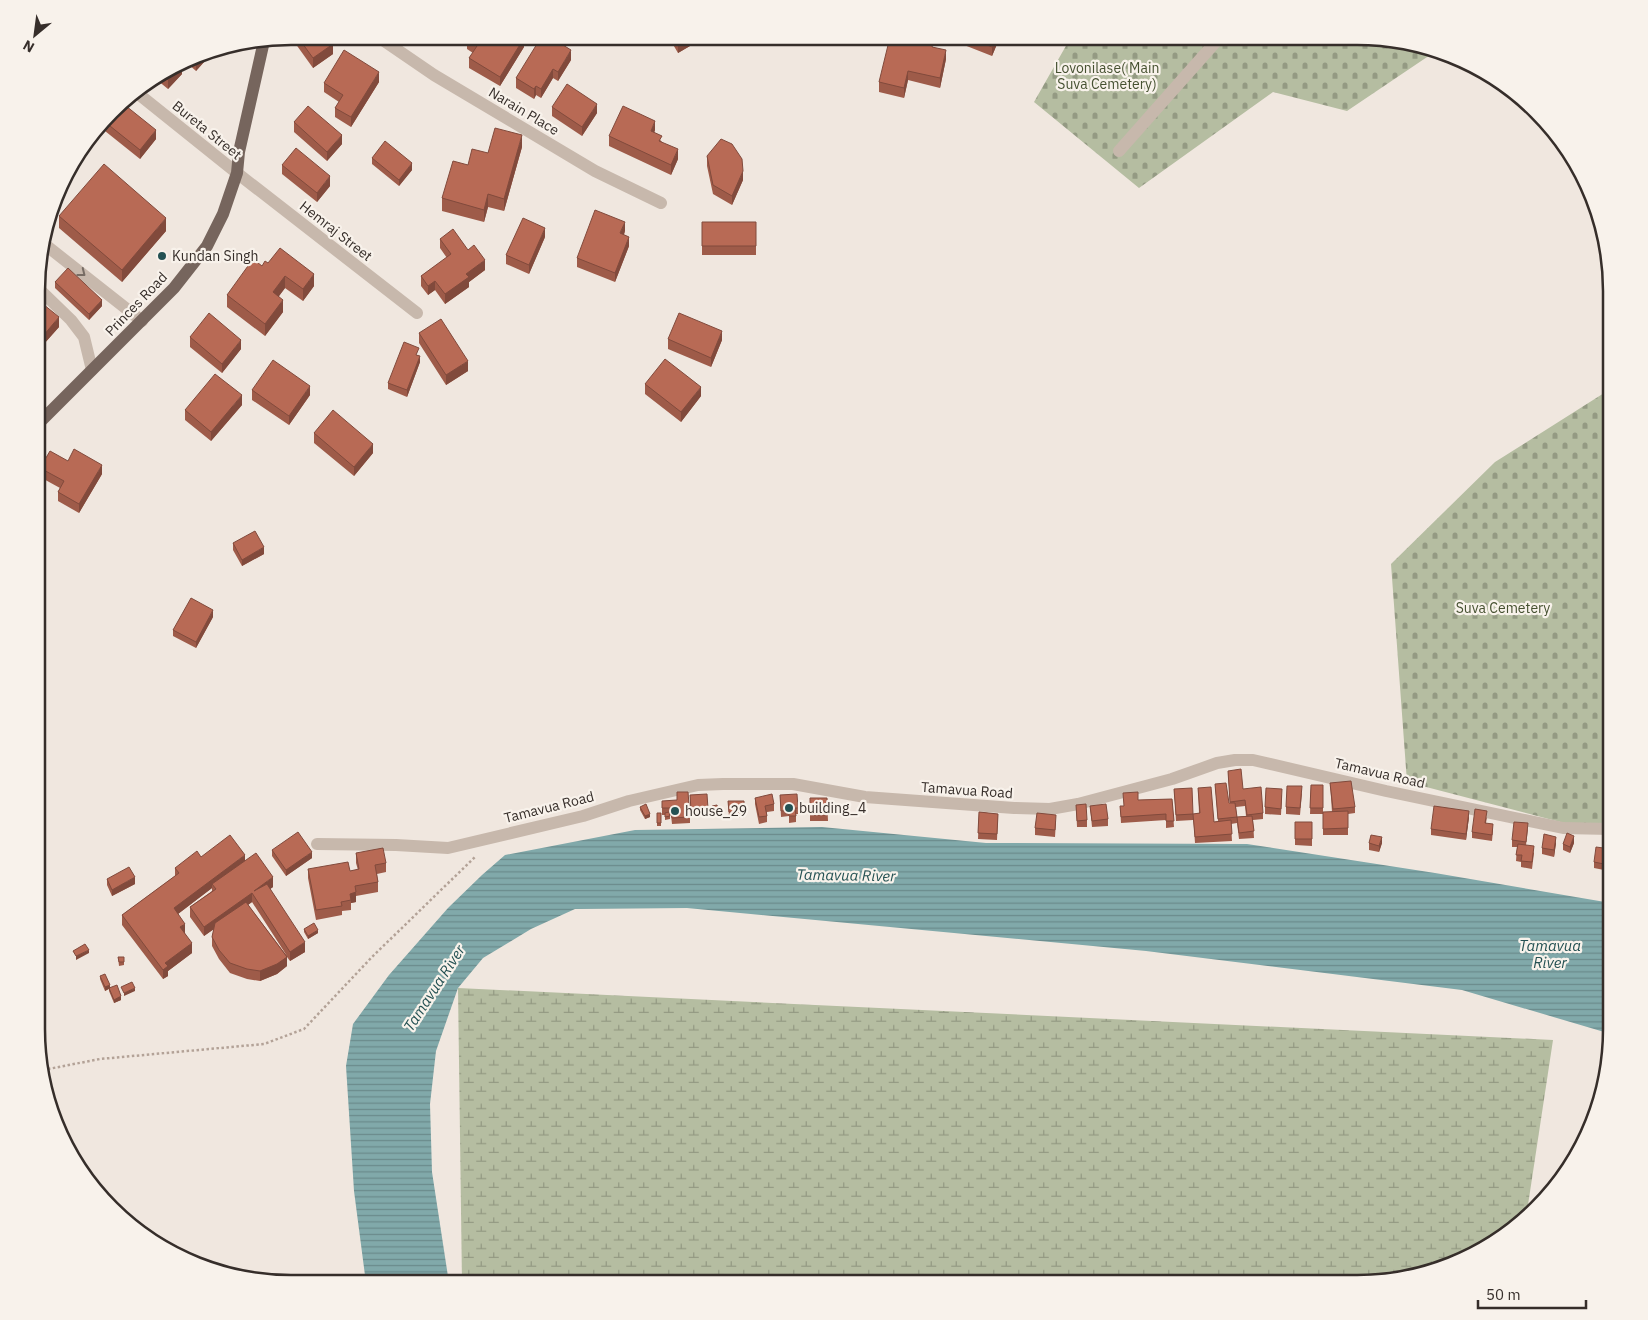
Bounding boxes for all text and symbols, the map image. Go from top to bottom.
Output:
north arrow [10,10,60,60]
text: N [20,36,37,57]
park label: Lovonilase( Main Suva Cemetery) [1055,59,1159,93]
street label: Narain Place [485,83,563,139]
street label: Bureta Street [169,97,245,163]
street label: Hemraj Street [296,197,376,265]
place label: Kundan Singh [172,247,258,265]
marker: Kundan Singh [156,250,168,262]
one-way arrow [76,268,85,276]
street label: Princes Road [101,268,171,340]
park label: Suva Cemetery [1456,599,1550,617]
street label: Tamavua Road [1333,754,1427,792]
street label: Tamavua Road [921,778,1013,802]
street label: Tamavua Road [502,787,596,827]
place label: building_4 [799,799,866,817]
place label: house_29 [685,802,747,820]
marker: building_4 [783,802,795,814]
marker: house_29 [669,805,681,817]
water label: Tamavua River [796,865,896,885]
water label: Tamavua River [1519,936,1581,972]
water label: Tamavua River [399,941,469,1035]
scale bar [1478,1278,1586,1310]
text: 50 m [1486,1285,1521,1304]

